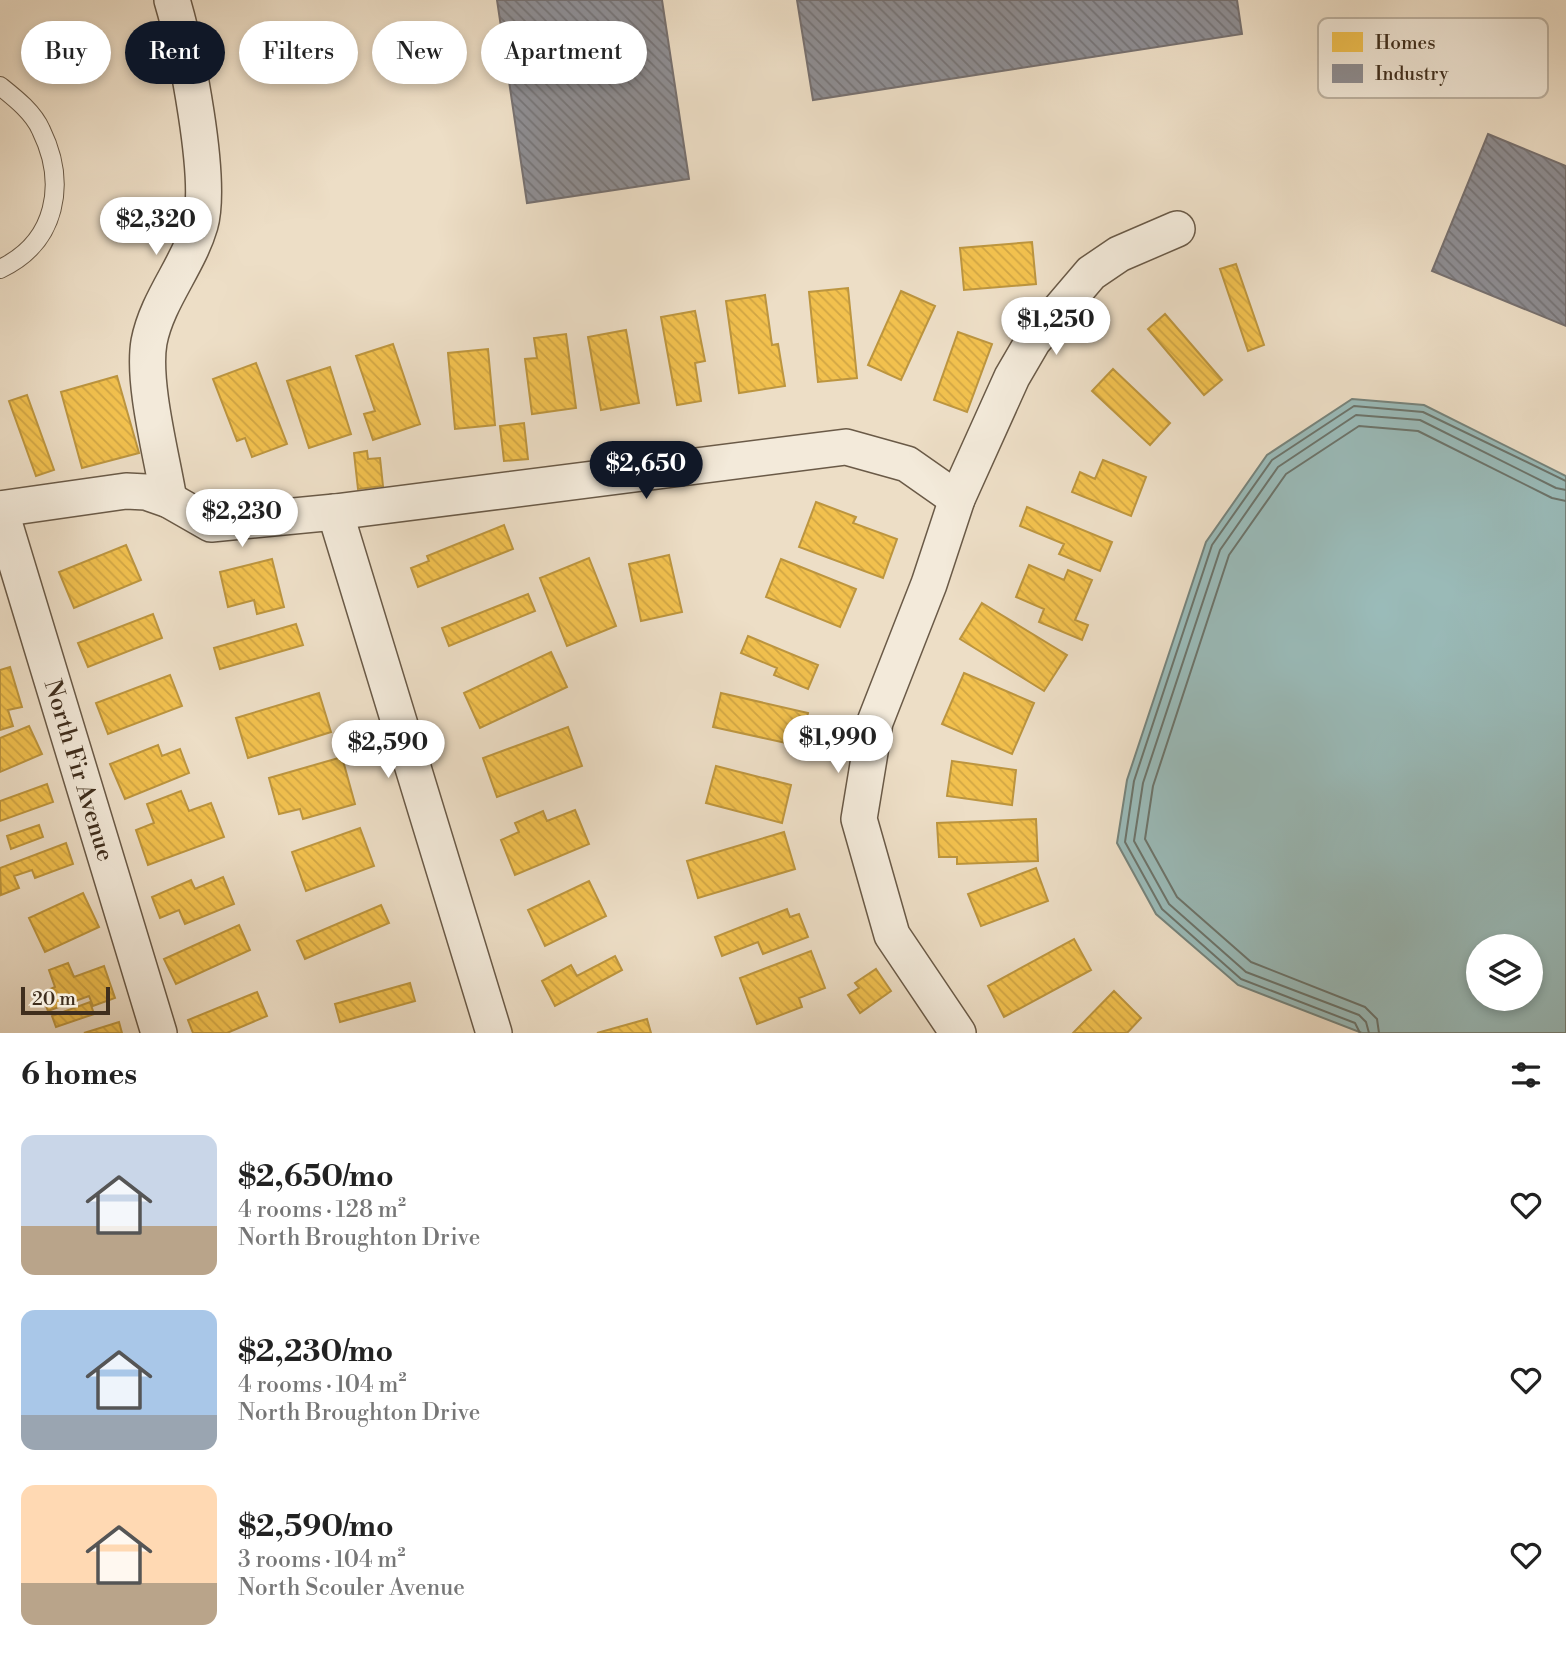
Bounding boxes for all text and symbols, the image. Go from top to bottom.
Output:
legend [1318,18,1548,98]
chip: Buy [21,21,111,84]
chip: Rent [125,21,225,84]
chip: Filters [239,21,358,84]
chip: New [372,21,467,84]
chip: Apartment [481,21,647,84]
text: Homes [1375,31,1435,55]
text: Industry [1375,62,1449,86]
pin: $2,320 [99,198,213,257]
text: $2,320 [116,206,196,234]
pin: $1,250 [999,298,1113,357]
text: $1,250 [1017,306,1095,334]
pin: $2,650 [589,442,703,501]
text: $2,650 [606,450,686,478]
pin: $2,230 [185,490,299,549]
text: $2,230 [202,498,282,526]
street label: North Fir Avenue [37,676,120,865]
pin: $1,990 [781,716,895,775]
pin: $2,590 [331,720,445,780]
text: $1,990 [799,724,877,752]
text: $2,590 [348,729,428,757]
map controls [1466,934,1543,1011]
button: layers [1466,934,1543,1011]
scale bar [21,984,110,1016]
text: 20 m [32,987,76,1011]
text: 6 homes [21,1056,137,1094]
icon: filters [1507,1056,1545,1094]
text: $2,650/mo [238,1158,394,1196]
icon: home [77,1163,161,1247]
icon: heart [1507,1186,1545,1224]
text: 4 rooms · 128 m² [238,1196,406,1224]
text: North Broughton Drive [238,1224,481,1252]
text: $2,230/mo [238,1333,393,1371]
icon: home [77,1338,161,1422]
icon: heart [1507,1361,1545,1399]
text: 4 rooms · 104 m² [238,1371,407,1399]
text: North Broughton Drive [238,1399,481,1427]
text: $2,590/mo [238,1508,394,1546]
icon: home [77,1513,161,1597]
icon: heart [1507,1536,1545,1574]
text: 3 rooms · 104 m² [238,1546,406,1574]
text: North Scouler Avenue [238,1574,465,1602]

